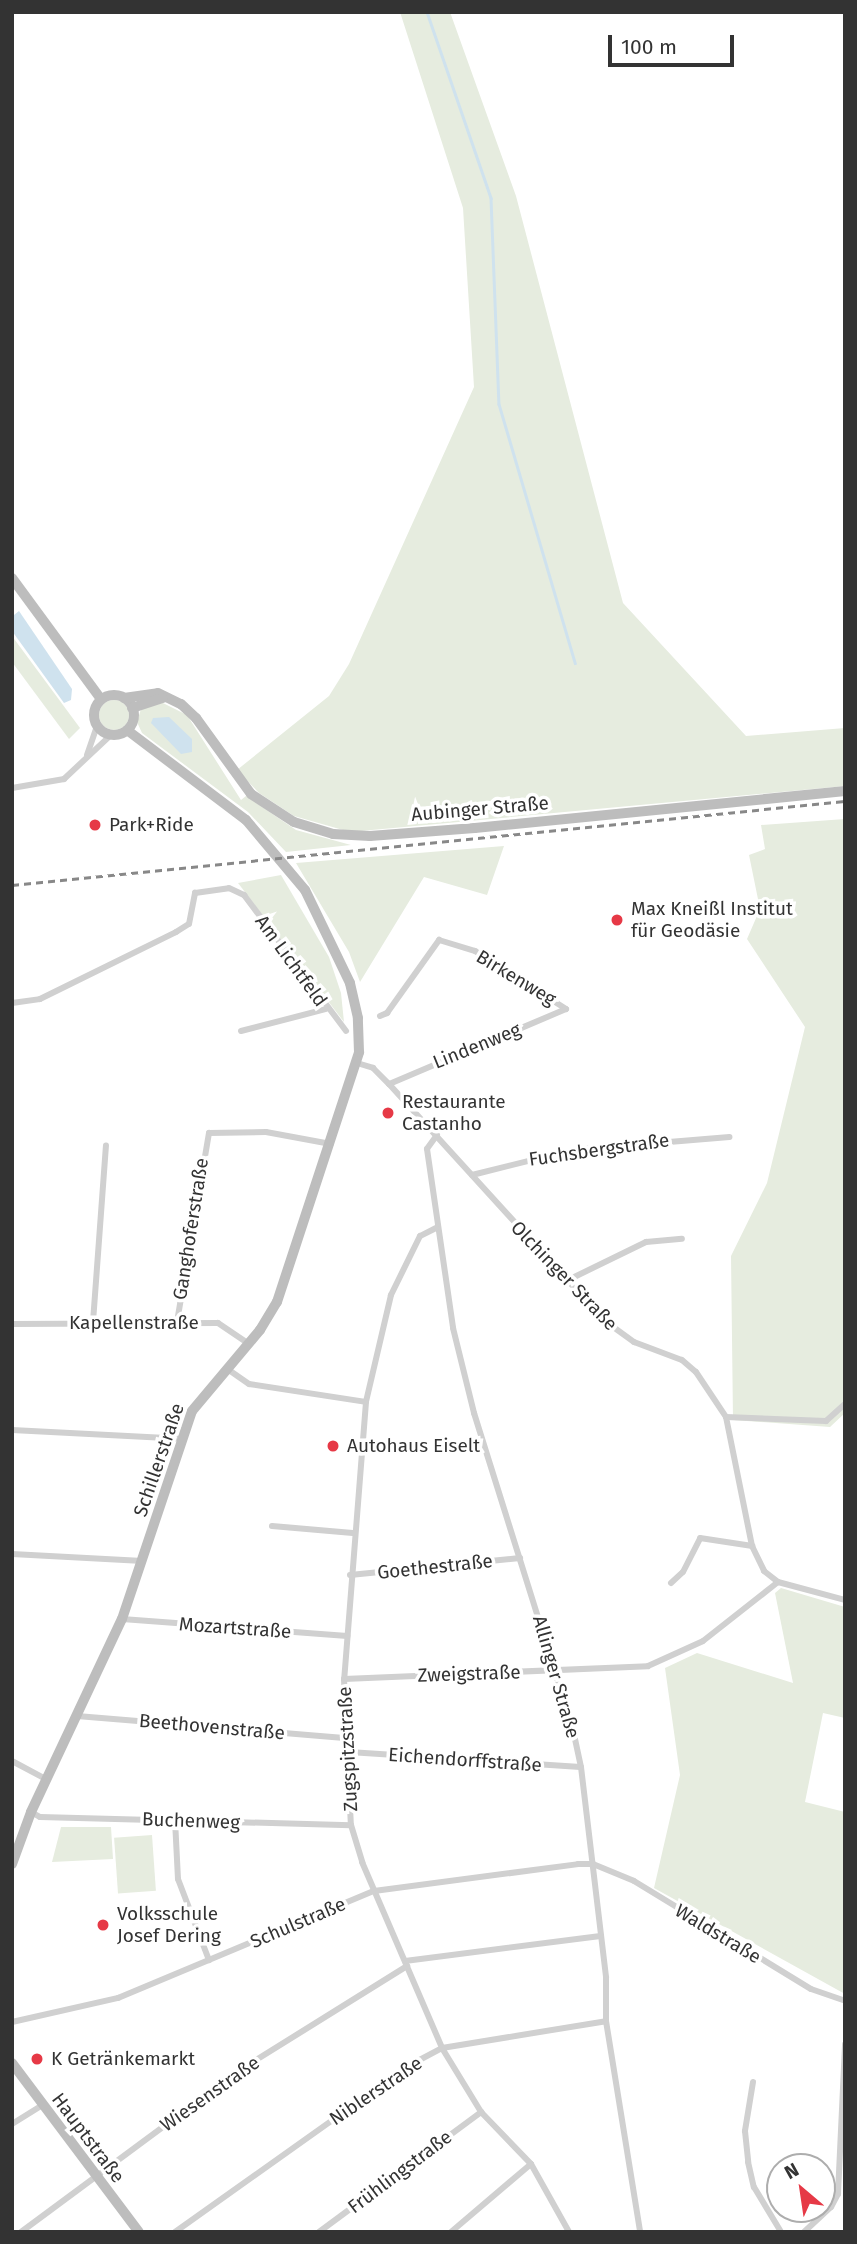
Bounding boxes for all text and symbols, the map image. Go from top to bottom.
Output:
scale bar [612,21,738,65]
text: 100 m [621,34,677,60]
street label: Aubinger Straße [410,792,550,826]
place label: Park+Ride [109,814,194,836]
marker: Park+Ride [87,817,103,833]
place label: Max Kneißl Institut für Geodäsie [631,898,793,942]
street label: Am Lichtfeld [250,911,332,1011]
marker: Max Kneißl Institut für Geodäsie [609,912,625,928]
street label: Birkenweg [472,945,560,1011]
street label: Lindenweg [430,1018,524,1074]
place label: Restaurante Castanho [402,1091,506,1135]
marker: Restaurante Castanho [380,1105,396,1121]
street label: Fuchsbergstraße [527,1129,671,1171]
street label: Ganghoferstraße [169,1156,213,1302]
street label: Olchinger Straße [506,1216,622,1336]
street label: Kapellenstraße [69,1312,199,1334]
street label: Schillerstraße [129,1400,189,1520]
place label: Autohaus Eiselt [347,1435,480,1457]
marker: Autohaus Eiselt [325,1438,341,1454]
street label: Goethestraße [376,1550,494,1584]
street label: Mozartstraße [178,1613,292,1643]
street label: Allinger Straße [528,1613,584,1741]
street label: Zweigstraße [417,1661,521,1687]
street label: Zugspitzstraße [333,1686,363,1812]
street label: Beethovenstraße [138,1709,286,1745]
street label: Eichendorffstraße [387,1743,543,1777]
street label: Buchenweg [142,1808,240,1834]
street label: Schulstraße [247,1893,349,1953]
street label: Waldstraße [671,1899,765,1969]
place label: Volksschule Josef Dering [117,1903,221,1947]
marker: Volksschule Josef Dering [95,1917,111,1933]
place label: K Getränkemarkt [51,2048,195,2070]
marker: K Getränkemarkt [29,2051,45,2067]
street label: Wiesenstraße [156,2051,264,2137]
street label: Niblerstraße [325,2052,427,2130]
street label: Hauptstraße [47,2088,129,2188]
street label: Frühlingstraße [343,2125,457,2219]
north arrow [766,2153,836,2223]
text: N [780,2158,803,2184]

